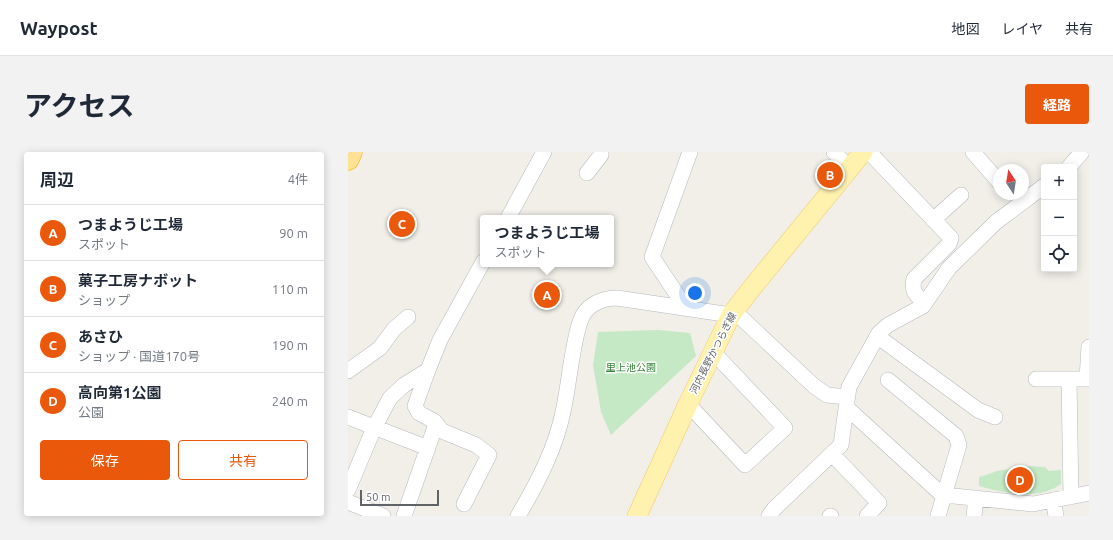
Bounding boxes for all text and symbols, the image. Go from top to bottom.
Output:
text: Waypost [20,17,98,39]
text: 地図 [951,21,979,37]
text: レイヤ [1001,21,1043,37]
text: 共有 [1065,21,1093,37]
button: 経路 [1025,84,1089,124]
text: アクセス [24,90,135,121]
pin: B [817,160,843,190]
north arrow [993,164,1029,200]
map controls [1041,164,1077,272]
button: + [1041,164,1077,200]
text: 周辺 [40,170,74,189]
text: 4件 [288,172,308,186]
button: − [1041,200,1077,236]
pin: C [389,209,415,239]
popup [480,215,614,267]
text: つまようじ工場 [78,216,183,233]
text: つまようじ工場 [494,224,600,241]
text: A [48,226,58,240]
text: 90 m [279,226,308,240]
button: locate [1041,236,1077,272]
text: スポット [78,237,130,251]
text: スポット [494,245,547,259]
text: 菓子工房ナボット [78,272,198,289]
pin: A [534,280,560,310]
text: B [49,282,57,296]
text: 110 m [272,282,308,296]
your location [685,283,705,303]
text: ショップ [78,293,130,307]
street label: 河内長野かつらぎ線 [688,310,738,396]
text: あさひ [78,328,123,345]
text: C [49,338,57,352]
text: 190 m [272,338,308,352]
text: ショップ · 国道170号 [78,349,200,363]
park label: 里上池公園 [606,362,656,373]
text: 高向第1公園 [78,384,161,401]
text: D [48,394,58,408]
text: 240 m [272,394,308,408]
text: 公園 [78,405,104,419]
button: 保存 [40,440,170,480]
button: 共有 [178,440,308,480]
pin: D [1007,465,1033,495]
scale bar [360,488,439,507]
text: 50 m [366,491,390,503]

